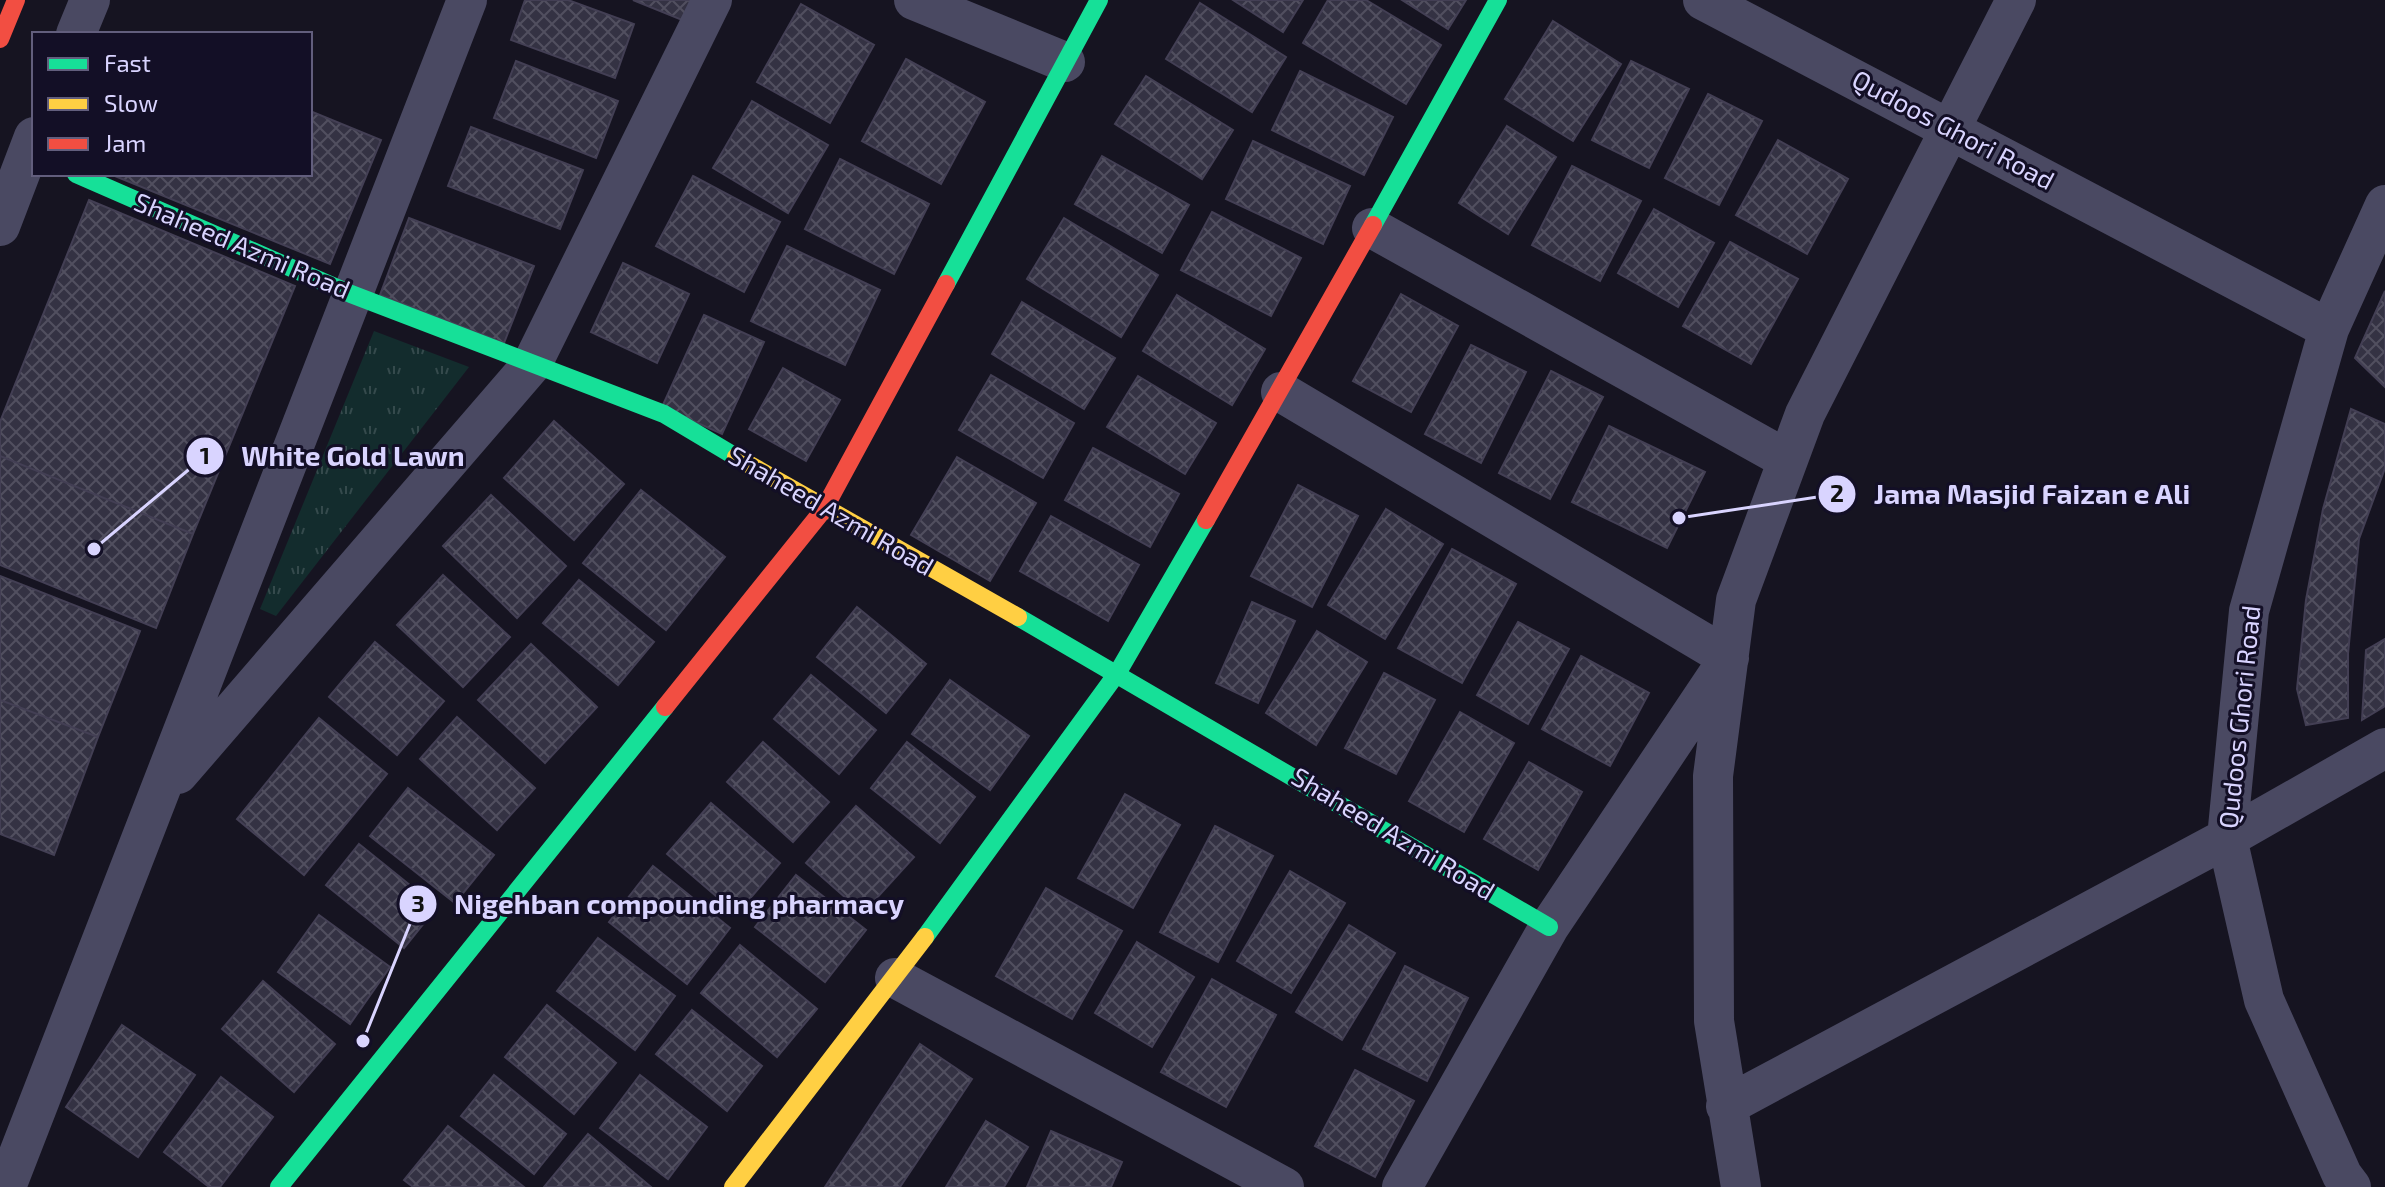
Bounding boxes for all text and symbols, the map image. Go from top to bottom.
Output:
legend [32,32,312,176]
text: Fast [104,48,151,77]
street label: Qudoos Ghori Road [1847,62,2060,195]
text: Slow [104,88,158,117]
text: Jam [104,128,146,157]
street label: Shaheed Azmi Road [130,185,355,304]
callout: White Gold Lawn [185,430,481,482]
text: White Gold Lawn [241,438,465,472]
street label: Shaheed Azmi Road [724,438,940,581]
text: 1 [200,440,210,469]
callout: Jama Masjid Faizan e Ali [1817,468,2206,520]
text: Jama Masjid Faizan e Ali [1874,476,2190,510]
text: 2 [1830,478,1844,507]
street label: Qudoos Ghori Road [2211,604,2266,830]
street label: Shaheed Azmi Road [1287,760,1501,906]
callout: Nigehban compounding pharmacy [398,878,920,930]
text: Nigehban compounding pharmacy [454,886,904,920]
text: 3 [411,888,425,917]

